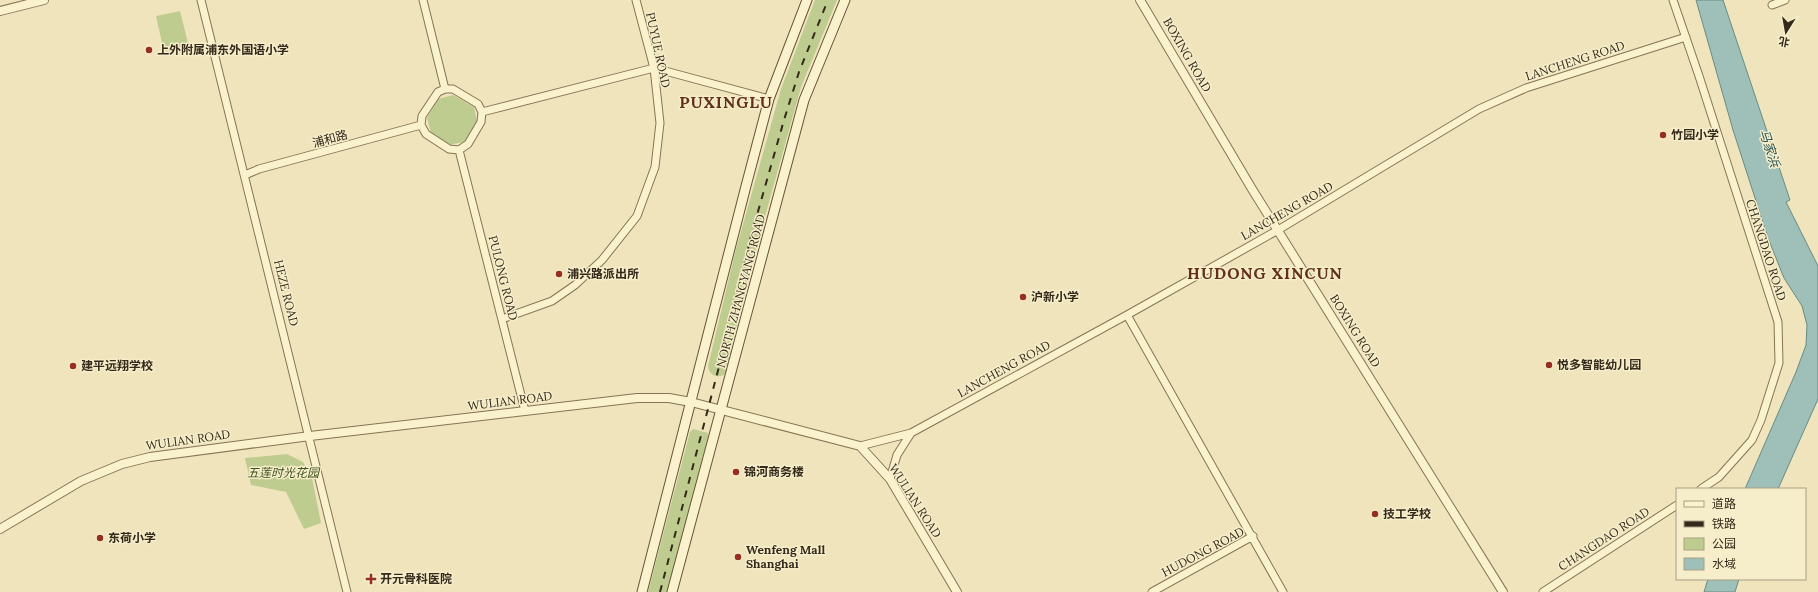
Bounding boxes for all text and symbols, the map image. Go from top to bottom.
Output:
street label: PUYUE ROAD [643,11,674,89]
north arrow [1766,12,1806,52]
street label: BOXING ROAD [1160,15,1215,95]
text: 北 [1777,34,1791,50]
street label: LANCHENG ROAD [1523,37,1627,84]
place label: 上外附属浦东外国语小学 [157,42,289,57]
marker: 上外附属浦东外国语小学 [144,45,154,55]
district label: PUXINGLU [679,92,773,112]
street label: 浦和路 [311,127,349,150]
place label: 竹园小学 [1671,127,1719,142]
water label: 马家浜 [1755,127,1784,170]
marker: 竹园小学 [1658,130,1668,140]
street label: LANCHENG ROAD [1238,178,1335,243]
street label: CHANGDAO ROAD [1743,197,1790,302]
street label: NORTH ZHANGYANG ROAD [713,213,768,369]
street label: PULONG ROAD [486,234,521,322]
street label: HEZE ROAD [271,258,302,328]
district label: HUDONG XINCUN [1187,263,1343,283]
place label: 浦兴路派出所 [567,266,639,281]
marker: 浦兴路派出所 [554,269,564,279]
place label: 沪新小学 [1031,289,1079,304]
street label: BOXING ROAD [1327,291,1384,370]
marker: 沪新小学 [1018,292,1028,302]
street label: LANCHENG ROAD [955,337,1053,400]
place label: 悦多智能幼儿园 [1557,357,1641,372]
place label: 建平远翔学校 [81,358,153,373]
marker: 悦多智能幼儿园 [1544,360,1554,370]
marker: 建平远翔学校 [68,361,78,371]
street label: WULIAN ROAD [467,388,553,413]
street label: WULIAN ROAD [145,426,231,453]
street label: WULIAN ROAD [886,461,945,541]
place label: 锦河商务楼 [744,464,804,479]
park label: 五莲时光花园 [247,465,321,480]
marker: 锦河商务楼 [731,467,741,477]
legend [1676,488,1806,580]
text: 道路 [1712,496,1736,511]
street label: CHANGDAO ROAD [1555,503,1652,574]
place label: 技工学校 [1383,506,1431,521]
marker: 技工学校 [1370,509,1380,519]
text: 铁路 [1712,516,1736,531]
street label: HUDONG ROAD [1159,523,1247,580]
place label: 东荷小学 [108,530,156,545]
marker: 东荷小学 [95,533,105,543]
text: 公园 [1712,536,1736,551]
place label: Wenfeng Mall Shanghai [746,542,825,571]
marker: Wenfeng Mall Shanghai [733,552,743,562]
text: 水域 [1712,556,1736,571]
place label: 开元骨科医院 [380,571,452,586]
marker: 开元骨科医院 [365,573,377,585]

